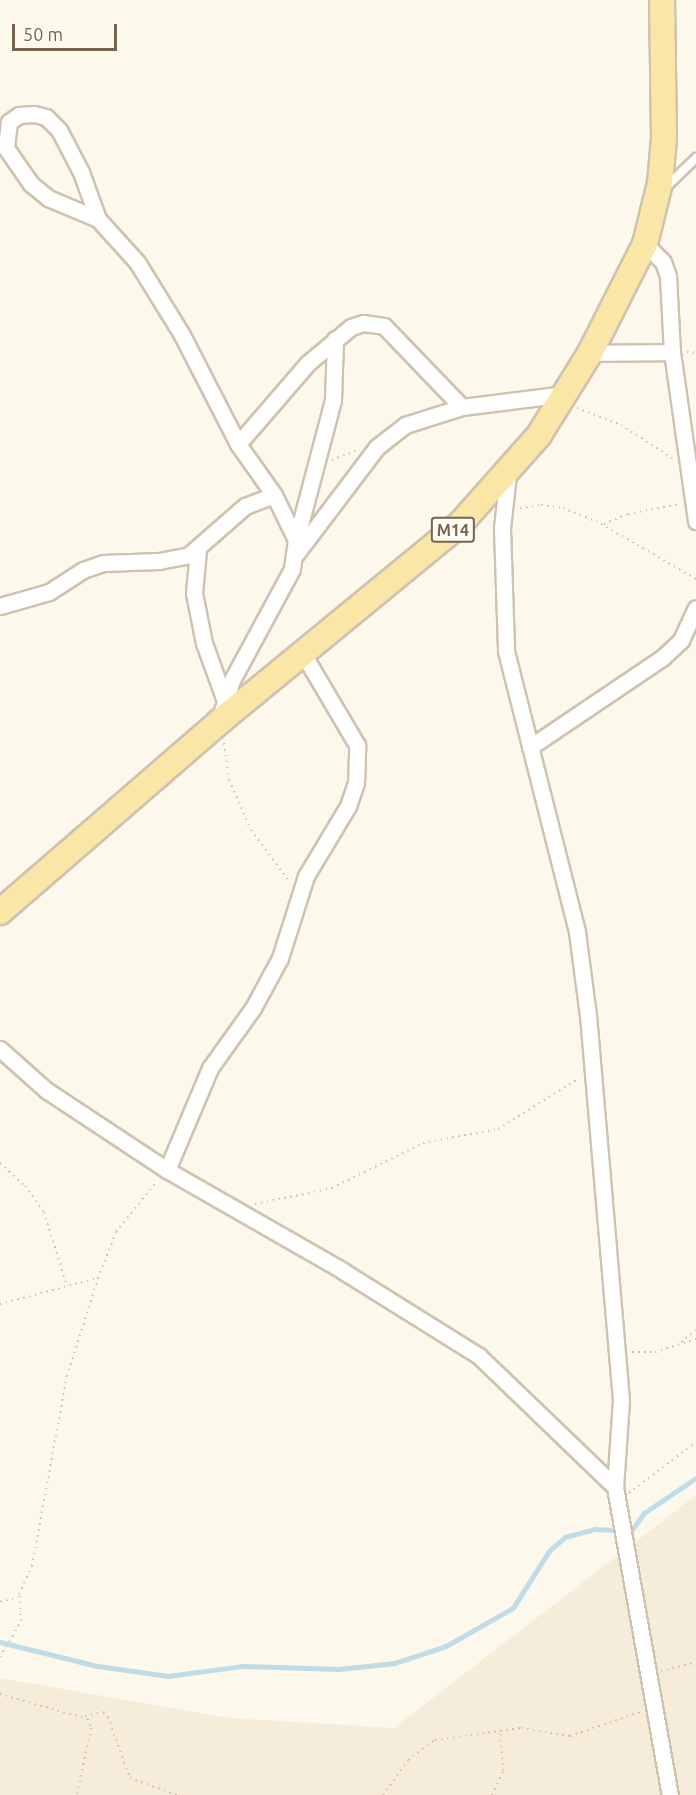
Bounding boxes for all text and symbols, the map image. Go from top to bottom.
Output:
scale bar [15,12,120,50]
text: 50 m [23,24,63,44]
road number: M14 [430,517,476,543]

